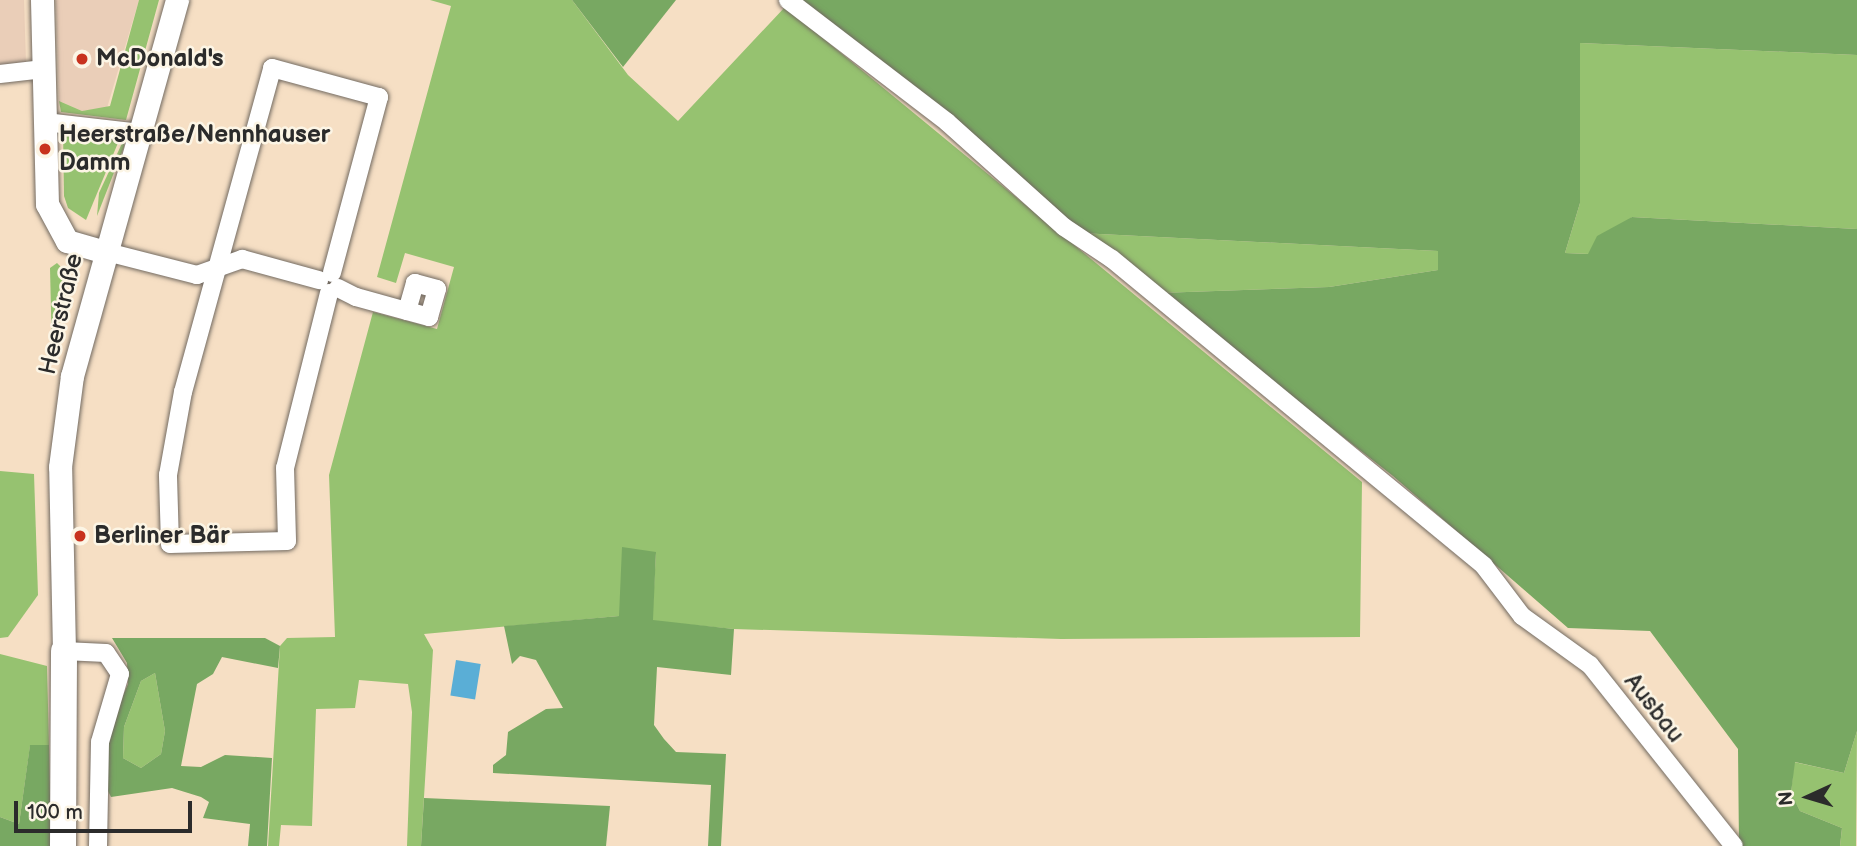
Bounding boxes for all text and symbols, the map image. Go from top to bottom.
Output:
place label: McDonald's [96,45,224,73]
marker: McDonald's [74,51,90,67]
place label: Heerstraße/Nennhauser Damm [59,121,330,177]
marker: Heerstraße/Nennhauser Damm [37,141,53,157]
street label: Heerstraße [33,251,89,377]
place label: Berliner Bär [94,522,230,550]
marker: Berliner Bär [72,528,88,544]
street label: Ausbau [1618,668,1690,748]
north arrow [1773,762,1843,832]
scale bar [18,786,196,830]
text: N [1775,791,1799,806]
text: 100 m [27,800,83,825]

